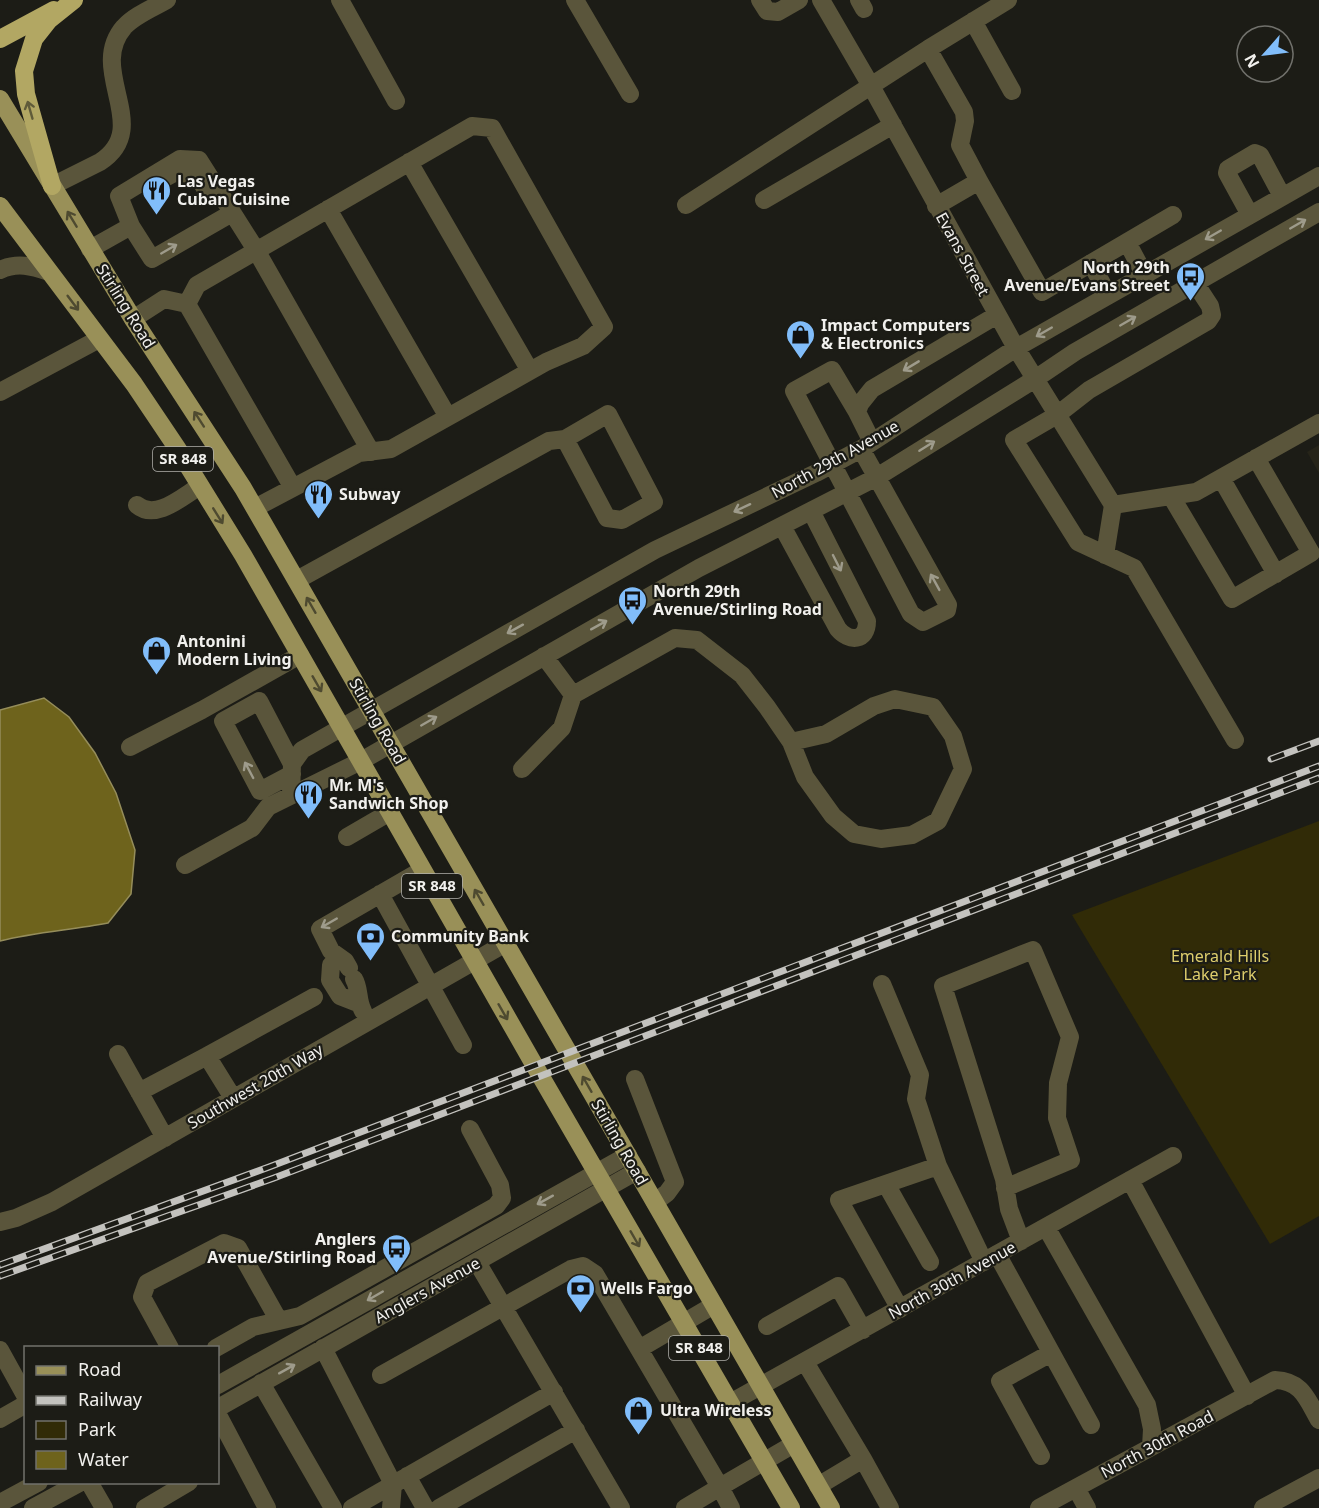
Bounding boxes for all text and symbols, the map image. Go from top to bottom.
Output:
north arrow [1235,24,1295,84]
text: N [1239,50,1265,72]
one-way arrow [24,101,35,120]
place label: Las Vegas Cuban Cuisine [177,170,290,210]
restaurant icon: Las Vegas Cuban Cuisine [140,174,172,216]
street label: Evans Street [931,208,995,300]
one-way arrow [66,211,78,228]
one-way arrow [1288,218,1306,229]
one-way arrow [1205,229,1222,241]
one-way arrow [160,243,177,255]
place label: North 29th Avenue/Evans Street [1004,256,1170,296]
street label: Stirling Road [91,260,161,352]
bus stop icon: North 29th Avenue/Evans Street [1175,260,1207,302]
one-way arrow [66,295,79,311]
place label: Impact Computers & Electronics [821,314,970,354]
one-way arrow [1119,315,1136,327]
shop icon: Impact Computers & Electronics [784,318,816,360]
one-way arrow [1036,326,1053,338]
one-way arrow [903,360,920,372]
one-way arrow [193,411,206,428]
street label: North 29th Avenue [767,415,903,503]
one-way arrow [918,439,935,451]
road number: SR 848 [153,447,213,471]
restaurant icon: Subway [302,478,334,520]
place label: Subway [339,483,401,505]
one-way arrow [734,502,752,514]
one-way arrow [213,507,225,524]
one-way arrow [832,553,843,571]
one-way arrow [929,573,940,591]
place label: North 29th Avenue/Stirling Road [653,580,822,620]
bus stop icon: North 29th Avenue/Stirling Road [616,584,648,626]
one-way arrow [304,596,316,613]
one-way arrow [590,619,607,631]
one-way arrow [506,624,524,635]
place label: Antonini Modern Living [177,630,292,670]
shop icon: Antonini Modern Living [140,634,172,676]
street label: Stirling Road [345,674,411,768]
one-way arrow [311,675,323,692]
one-way arrow [420,715,437,727]
one-way arrow [243,762,254,780]
place label: Mr. M's Sandwich Shop [329,774,449,814]
restaurant icon: Mr. M's Sandwich Shop [292,778,324,820]
road number: SR 848 [402,874,462,898]
one-way arrow [473,889,485,906]
one-way arrow [321,917,338,929]
bank icon: Community Bank [354,920,386,962]
place label: Community Bank [391,925,529,947]
park label: Emerald Hills Lake Park [1171,945,1269,985]
one-way arrow [498,1003,510,1020]
street label: Southwest 20th Way [183,1038,327,1134]
one-way arrow [581,1075,592,1093]
street label: Stirling Road [587,1095,653,1189]
one-way arrow [537,1195,555,1206]
place label: Anglers Avenue/Stirling Road [207,1228,376,1268]
one-way arrow [630,1230,642,1247]
bus stop icon: Anglers Avenue/Stirling Road [381,1232,413,1274]
street label: North 30th Avenue [884,1236,1020,1324]
street label: Anglers Avenue [370,1252,484,1328]
bank icon: Wells Fargo [564,1272,596,1314]
place label: Wells Fargo [601,1277,693,1299]
one-way arrow [367,1290,384,1302]
road number: SR 848 [669,1336,729,1360]
legend [24,1346,219,1484]
text: Road [78,1357,121,1381]
one-way arrow [278,1362,295,1374]
text: Railway [78,1387,143,1411]
shop icon: Ultra Wireless [623,1394,655,1436]
place label: Ultra Wireless [660,1399,771,1421]
street label: North 30th Road [1097,1405,1217,1483]
text: Park [78,1417,116,1441]
text: Water [78,1447,129,1471]

